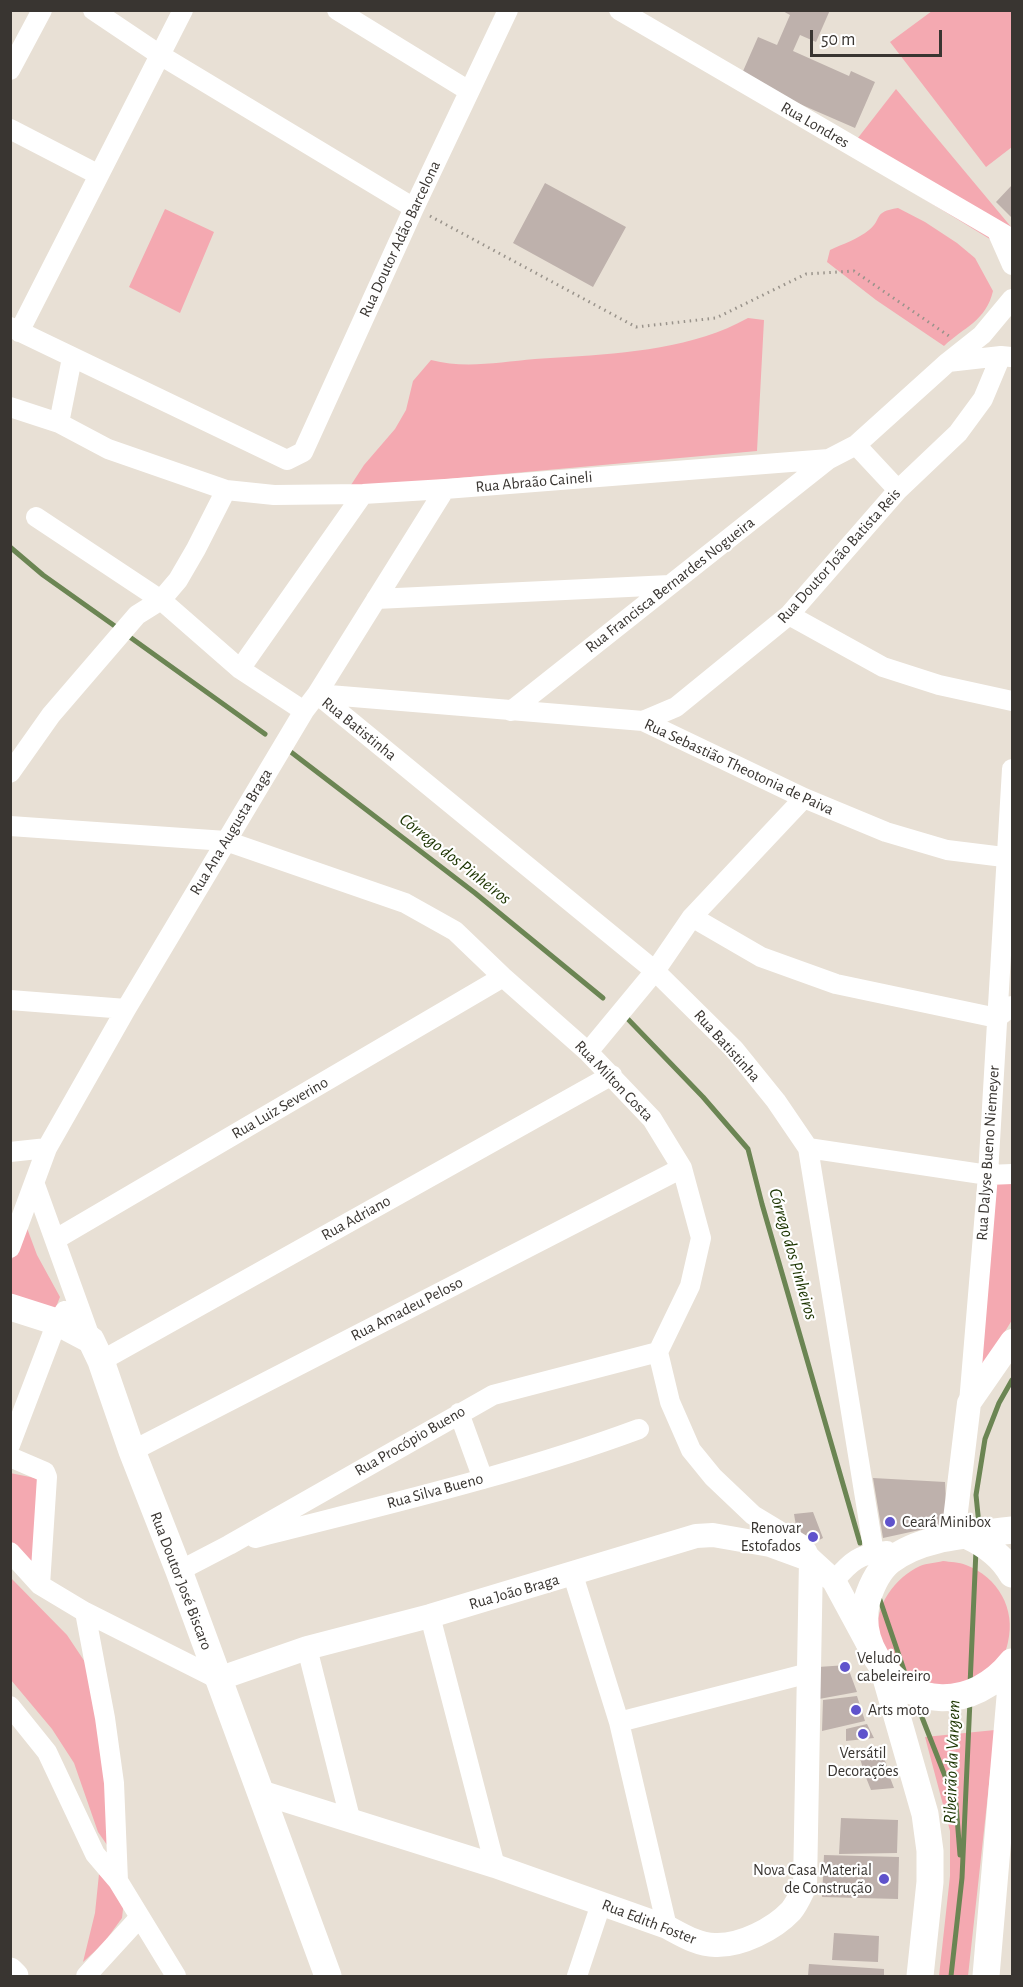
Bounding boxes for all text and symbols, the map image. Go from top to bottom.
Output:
scale bar [813,18,945,56]
text: 50 m [821,31,855,49]
street label: Rua Londres [777,98,853,152]
street label: Rua Doutor Adão Barcelona [355,158,445,320]
street label: Rua Abraão Caineli [475,467,593,497]
street label: Rua Doutor João Batista Reis [773,484,905,628]
street label: Rua Francisca Bernardes Nogueira [582,513,758,657]
street label: Rua Batistinha [318,693,400,765]
street label: Rua Sebastião Theotonia de Paiva [641,715,837,819]
street label: Rua Ana Augusta Braga [186,765,276,899]
water label: Córrego dos Pinheiros [395,809,515,909]
street label: Rua Batistinha [690,1006,764,1086]
street label: Rua Milton Costa [571,1037,657,1125]
street label: Rua Dalyse Bueno Niemeyer [972,1065,1004,1241]
street label: Rua Luiz Severino [228,1073,332,1143]
water label: Córrego dos Pinheiros [764,1186,822,1322]
street label: Rua Adriano [318,1191,394,1245]
street label: Rua Amadeu Peloso [348,1273,466,1345]
street label: Rua Procópio Bueno [351,1402,469,1480]
street label: Rua Silva Bueno [385,1469,485,1513]
street label: Rua Doutor José Biscaro [146,1509,216,1653]
place label: Ceará Minibox [902,1512,991,1532]
marker: Ceará Minibox [883,1515,897,1529]
place label: Renovar Estofados [741,1518,801,1556]
marker: Renovar Estofados [806,1530,820,1544]
street label: Rua João Braga [467,1570,561,1614]
place label: Veludo cabeleireiro [857,1648,931,1686]
marker: Veludo cabeleireiro [838,1660,852,1674]
water label: Ribeirão da Vargem [939,1699,965,1825]
place label: Arts moto [868,1700,929,1720]
marker: Arts moto [849,1703,863,1717]
marker: Versátil Decorações [856,1727,870,1741]
place label: Versátil Decorações [827,1743,899,1781]
place label: Nova Casa Material de Construção [753,1860,872,1898]
marker: Nova Casa Material de Construção [877,1872,891,1886]
street label: Rua Edith Foster [599,1895,699,1949]

